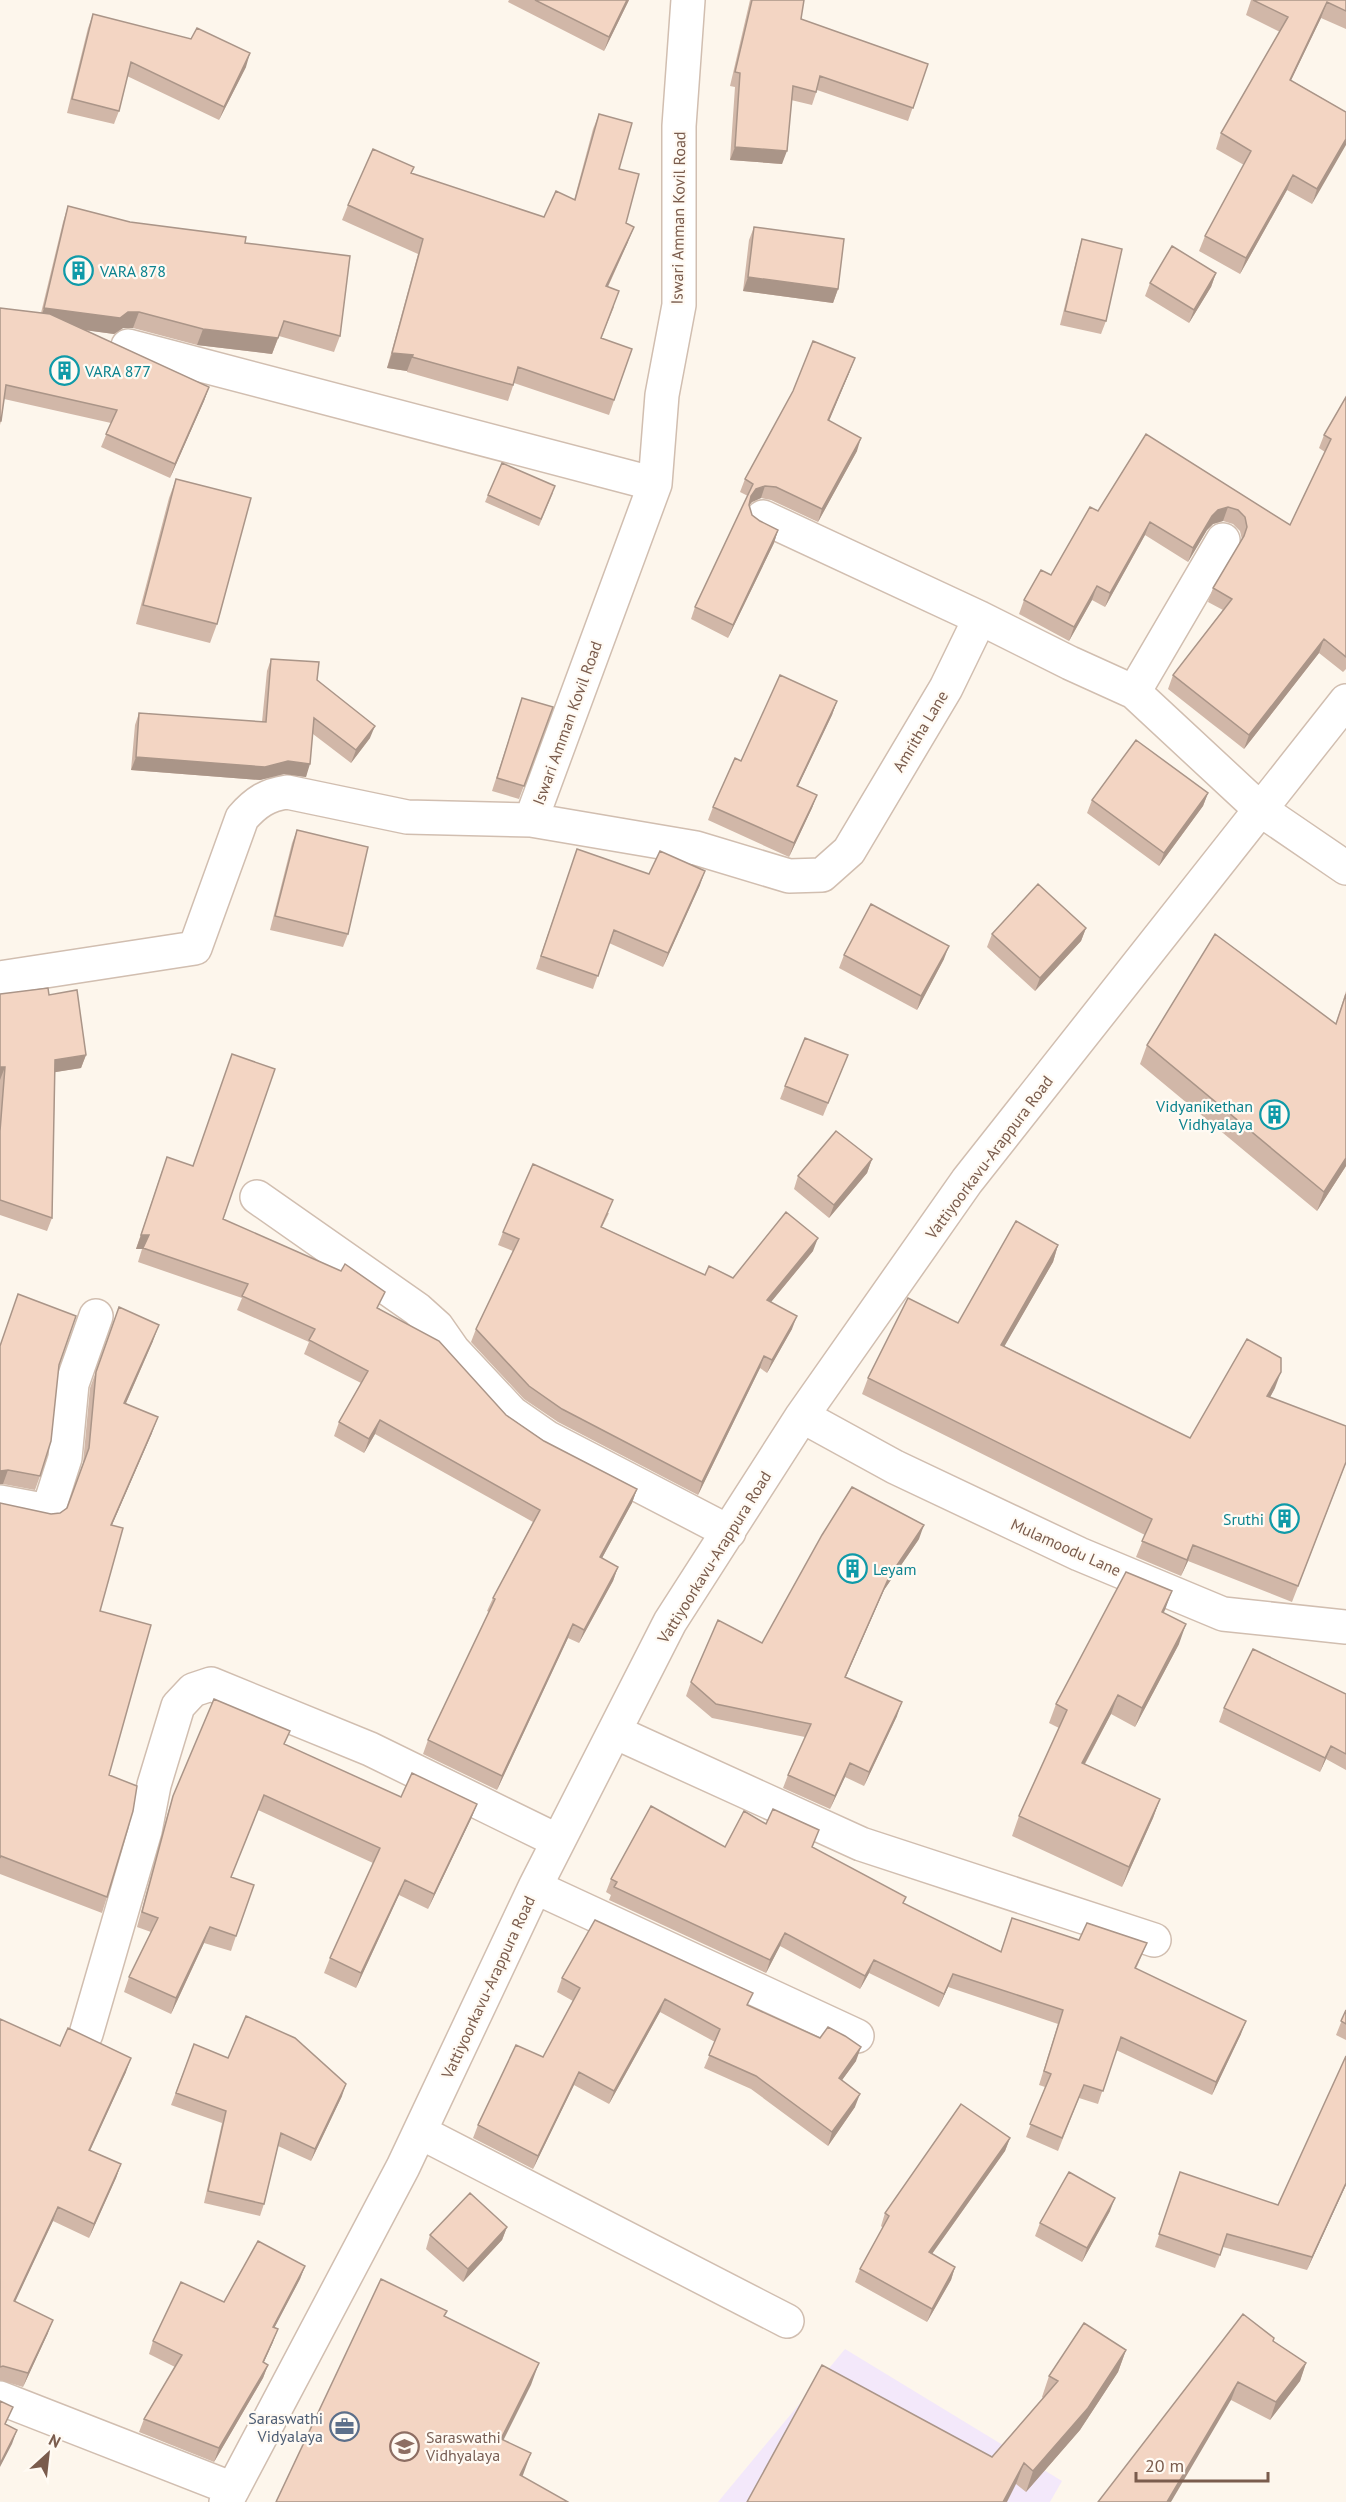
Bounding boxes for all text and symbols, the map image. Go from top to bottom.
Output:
street label: Iswari Amman Kovil Road [666,131,690,305]
building icon: VARA 878 [63,255,95,287]
place label: VARA 878 [99,261,166,281]
building icon: VARA 877 [48,355,80,387]
place label: VARA 877 [84,361,151,381]
street label: Iswari Amman Kovil Road [528,638,606,808]
street label: Amritha Lane [888,687,952,775]
street label: Vattiyoorkavu-Arappura Road [920,1071,1057,1243]
place label: Vidyanikethan Vidhyalaya [1155,1096,1253,1134]
building icon: Vidyanikethan Vidhyalaya [1258,1099,1290,1131]
street label: Vattiyoorkavu-Arappura Road [652,1467,775,1648]
building icon: Sruthi [1269,1503,1301,1535]
place label: Sruthi [1223,1509,1264,1529]
street label: Mulamoodu Lane [1008,1514,1124,1580]
building icon: Leyam [836,1553,868,1585]
place label: Leyam [873,1559,917,1579]
street label: Vattiyoorkavu-Arappura Road [436,1893,539,2082]
place label: Saraswathi Vidyalaya [248,2408,323,2446]
office icon: Saraswathi Vidyalaya [328,2411,360,2443]
north arrow [18,2424,78,2484]
place label: Saraswathi Vidhyalaya [425,2427,501,2465]
text: N [46,2429,64,2452]
school or university icon: Saraswathi Vidhyalaya [389,2430,421,2462]
scale bar [1136,2445,1268,2483]
text: 20 m [1145,2454,1184,2477]

